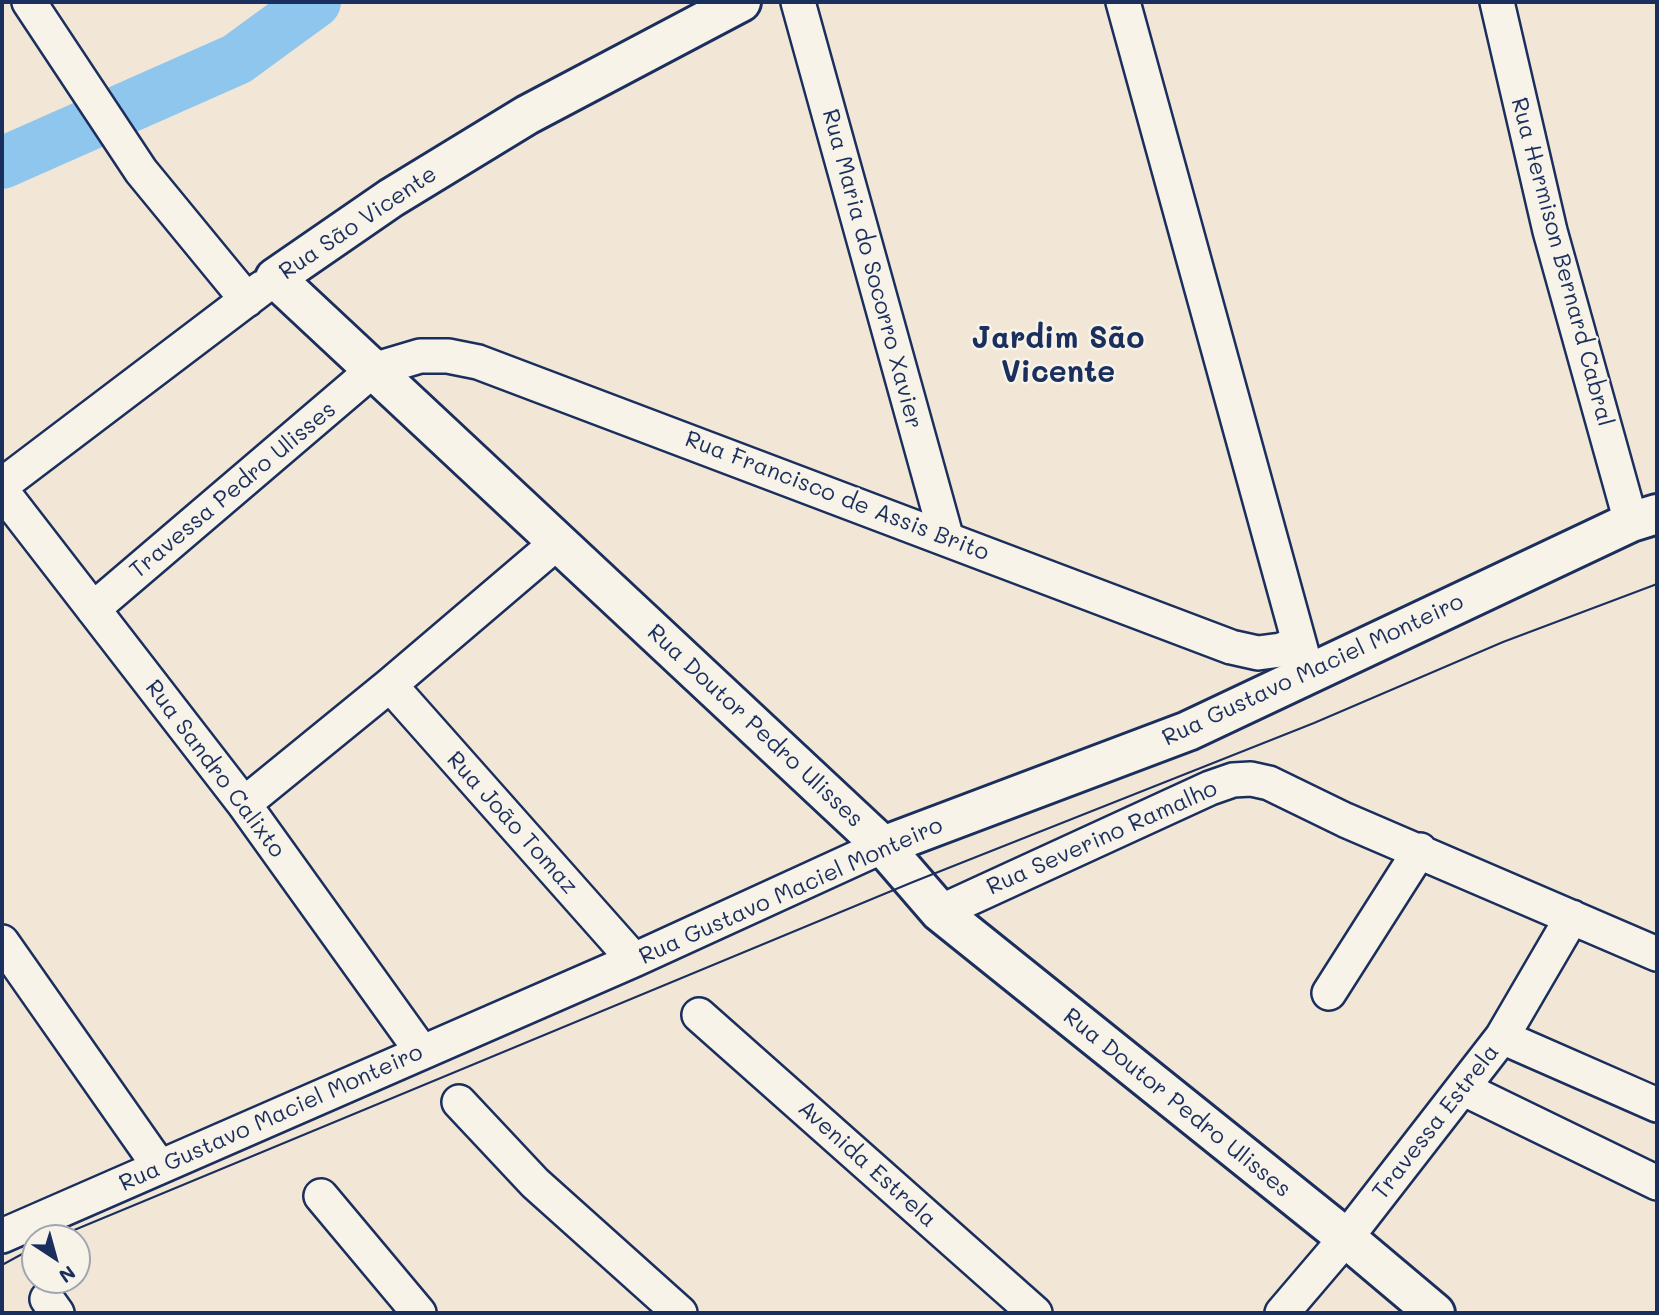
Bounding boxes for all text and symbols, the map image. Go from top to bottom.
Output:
street label: Rua Hermison Bernard Cabral [1505,95,1619,429]
street label: Rua Maria do Socorro Xavier [816,106,928,432]
street label: Rua São Vicente [274,160,442,286]
district label: Jardim São Vicente [972,321,1144,392]
street label: Travessa Pedro Ulisses [124,396,342,584]
street label: Rua Francisco de Assis Brito [681,425,993,567]
street label: Rua Gustavo Maciel Monteiro [1158,588,1468,752]
street label: Rua Doutor Pedro Ulisses [641,619,869,833]
street label: Rua Sandro Calixto [139,675,291,863]
street label: Rua João Tomaz [441,746,583,900]
street label: Rua Severino Ramalho [983,775,1221,901]
street label: Rua Gustavo Maciel Monteiro [635,811,947,971]
street label: Rua Doutor Pedro Ulisses [1058,1003,1296,1203]
street label: Rua Gustavo Maciel Monteiro [115,1038,427,1198]
street label: Travessa Estrela [1367,1039,1505,1205]
street label: Avenida Estrela [792,1095,942,1233]
north arrow [21,1224,91,1294]
text: N [54,1260,81,1289]

